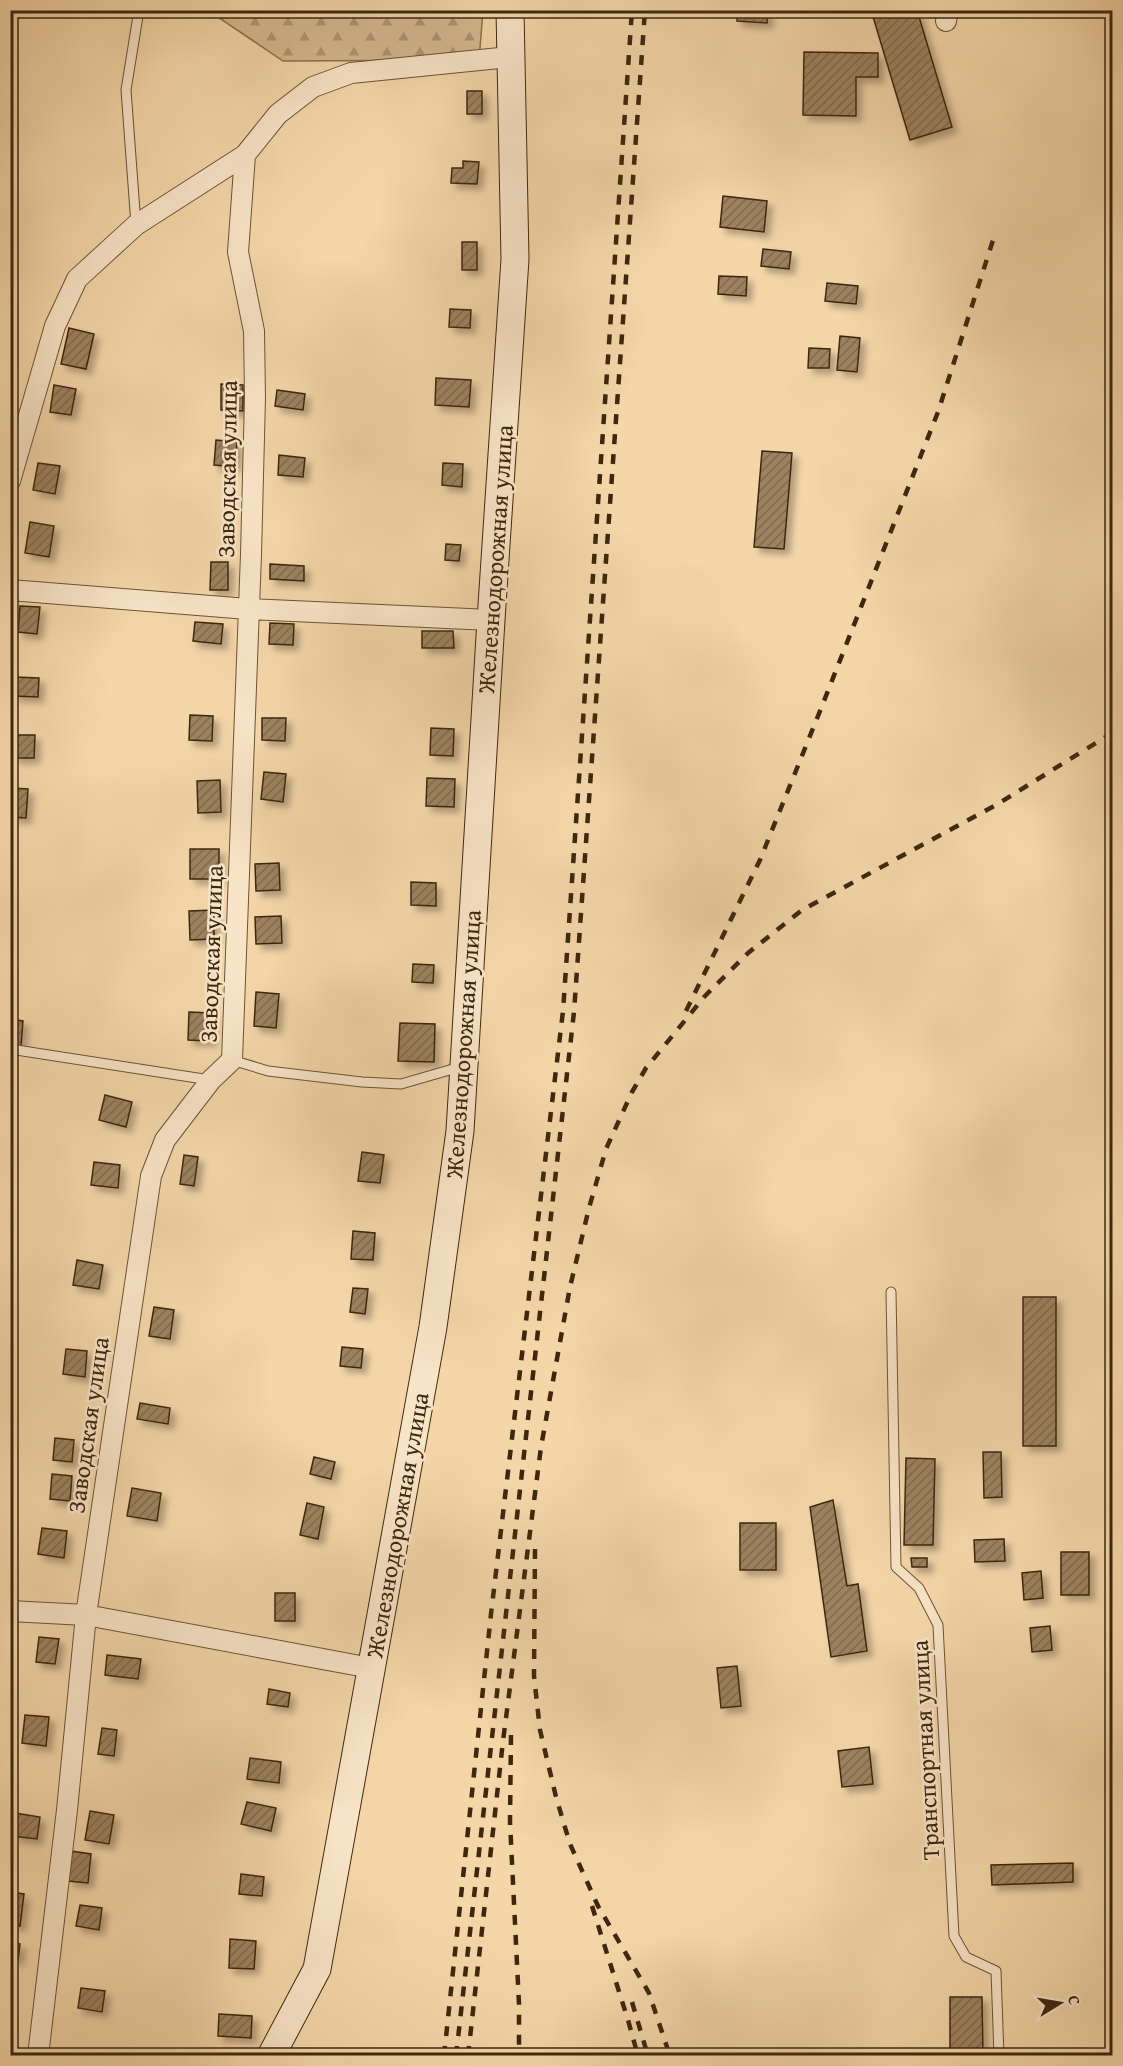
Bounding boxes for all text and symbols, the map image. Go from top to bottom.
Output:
street label: Заводская улица [208,379,246,558]
street label: Железнодорожная улица [468,423,522,696]
street label: Заводская улица [190,864,232,1043]
street label: Железнодорожная улица [436,908,490,1181]
street label: Заводская улица [58,1334,118,1515]
street label: Железнодорожная улица [356,1389,438,1662]
street label: Транспортная улица [902,1639,948,1861]
north arrow [1030,1973,1090,2033]
text: С [1062,1993,1087,2007]

